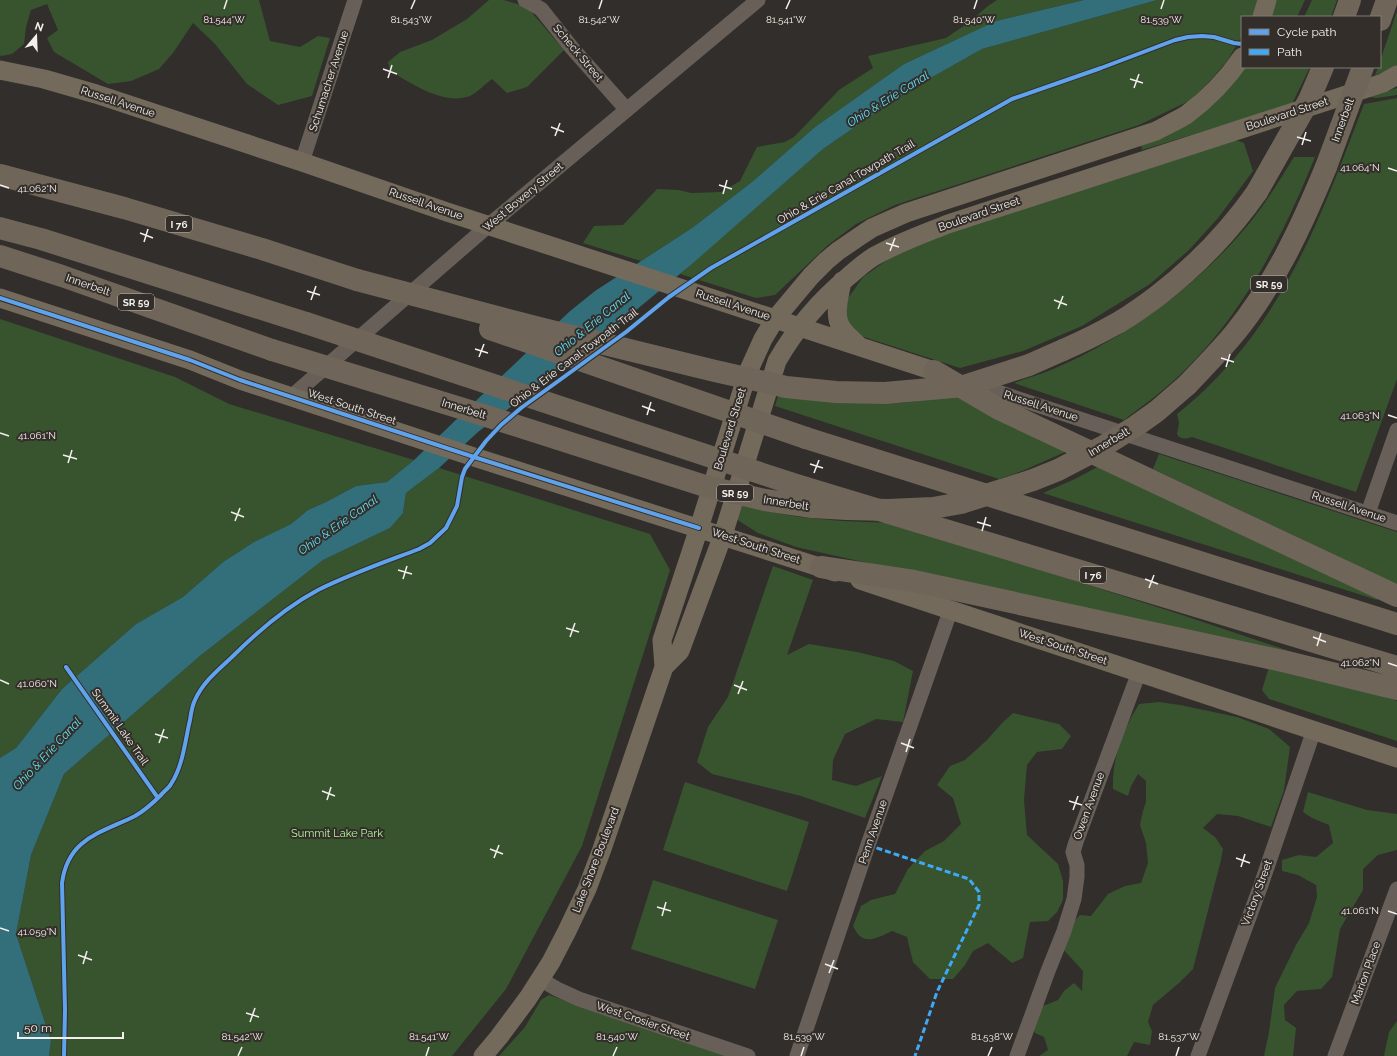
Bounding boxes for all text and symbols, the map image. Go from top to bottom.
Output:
text: 81.544°W [203,14,245,25]
text: 81.543°W [390,14,432,25]
text: 81.542°W [578,14,620,25]
text: 81.541°W [766,14,807,25]
text: 81.540°W [953,14,996,25]
text: 81.539°W [1140,14,1182,25]
north arrow [16,16,56,56]
legend [1241,16,1381,68]
text: N [33,20,45,35]
street label: Scheck Street [550,22,606,85]
text: Cycle path [1277,25,1336,39]
street label: Schumacher Avenue [307,28,352,133]
text: Path [1277,45,1302,59]
water label: Ohio & Erie Canal [844,68,932,130]
street label: Russell Avenue [79,84,157,120]
street label: Boulevard Street [1244,95,1330,133]
street label: Innerbelt [1329,96,1357,144]
street label: Ohio & Erie Canal Towpath Trail [775,137,917,227]
street label: West Bowery Street [480,159,566,234]
text: 41.064°N [1340,162,1380,173]
text: 41.062°N [17,183,57,194]
street label: Russell Avenue [387,185,465,223]
street label: Boulevard Street [937,194,1022,234]
road number: I 76 [166,216,192,232]
street label: Innerbelt [64,271,112,299]
road number: SR 59 [1251,276,1287,292]
street label: Russell Avenue [694,287,772,323]
water label: Ohio & Erie Canal [551,289,633,359]
road number: SR 59 [118,294,154,310]
street label: Ohio & Erie Canal Towpath Trail [507,306,641,410]
street label: Boulevard Street [711,386,749,472]
street label: West South Street [306,387,398,428]
street label: Russell Avenue [1002,388,1080,424]
street label: Innerbelt [440,396,488,422]
text: 41.063°N [1340,410,1380,421]
street label: Innerbelt [1086,424,1132,459]
text: 41.061°N [18,430,56,441]
road number: SR 59 [717,485,753,501]
street label: Russell Avenue [1310,489,1388,525]
water label: Ohio & Erie Canal [295,492,381,558]
street label: Innerbelt [762,493,810,513]
street label: West South Street [710,526,802,567]
road number: I 76 [1080,567,1106,583]
street label: West South Street [1017,627,1109,668]
text: 41.062°N [1340,657,1380,668]
text: 41.060°N [17,678,57,689]
street label: Summit Lake Trail [89,686,151,768]
water label: Ohio & Erie Canal [10,715,84,793]
street label: Owen Avenue [1071,770,1107,842]
street label: Penn Avenue [856,798,890,866]
street label: Lake Shore Boulevard [570,805,622,914]
park label: Summit Lake Park [291,827,383,840]
street label: Victory Street [1239,858,1275,928]
text: 41.061°N [1341,905,1379,916]
text: 41.059°N [17,926,57,937]
street label: Marion Place [1349,939,1384,1006]
street label: West Crosier Street [595,999,692,1043]
scale bar [18,1014,123,1040]
text: 50 m [24,1021,52,1035]
text: 81.542°W [221,1031,263,1042]
text: 81.541°W [409,1031,450,1042]
text: 81.540°W [596,1031,639,1042]
text: 81.539°W [783,1031,825,1042]
text: 81.538°W [971,1031,1014,1042]
text: 81.537°W [1158,1031,1200,1042]

